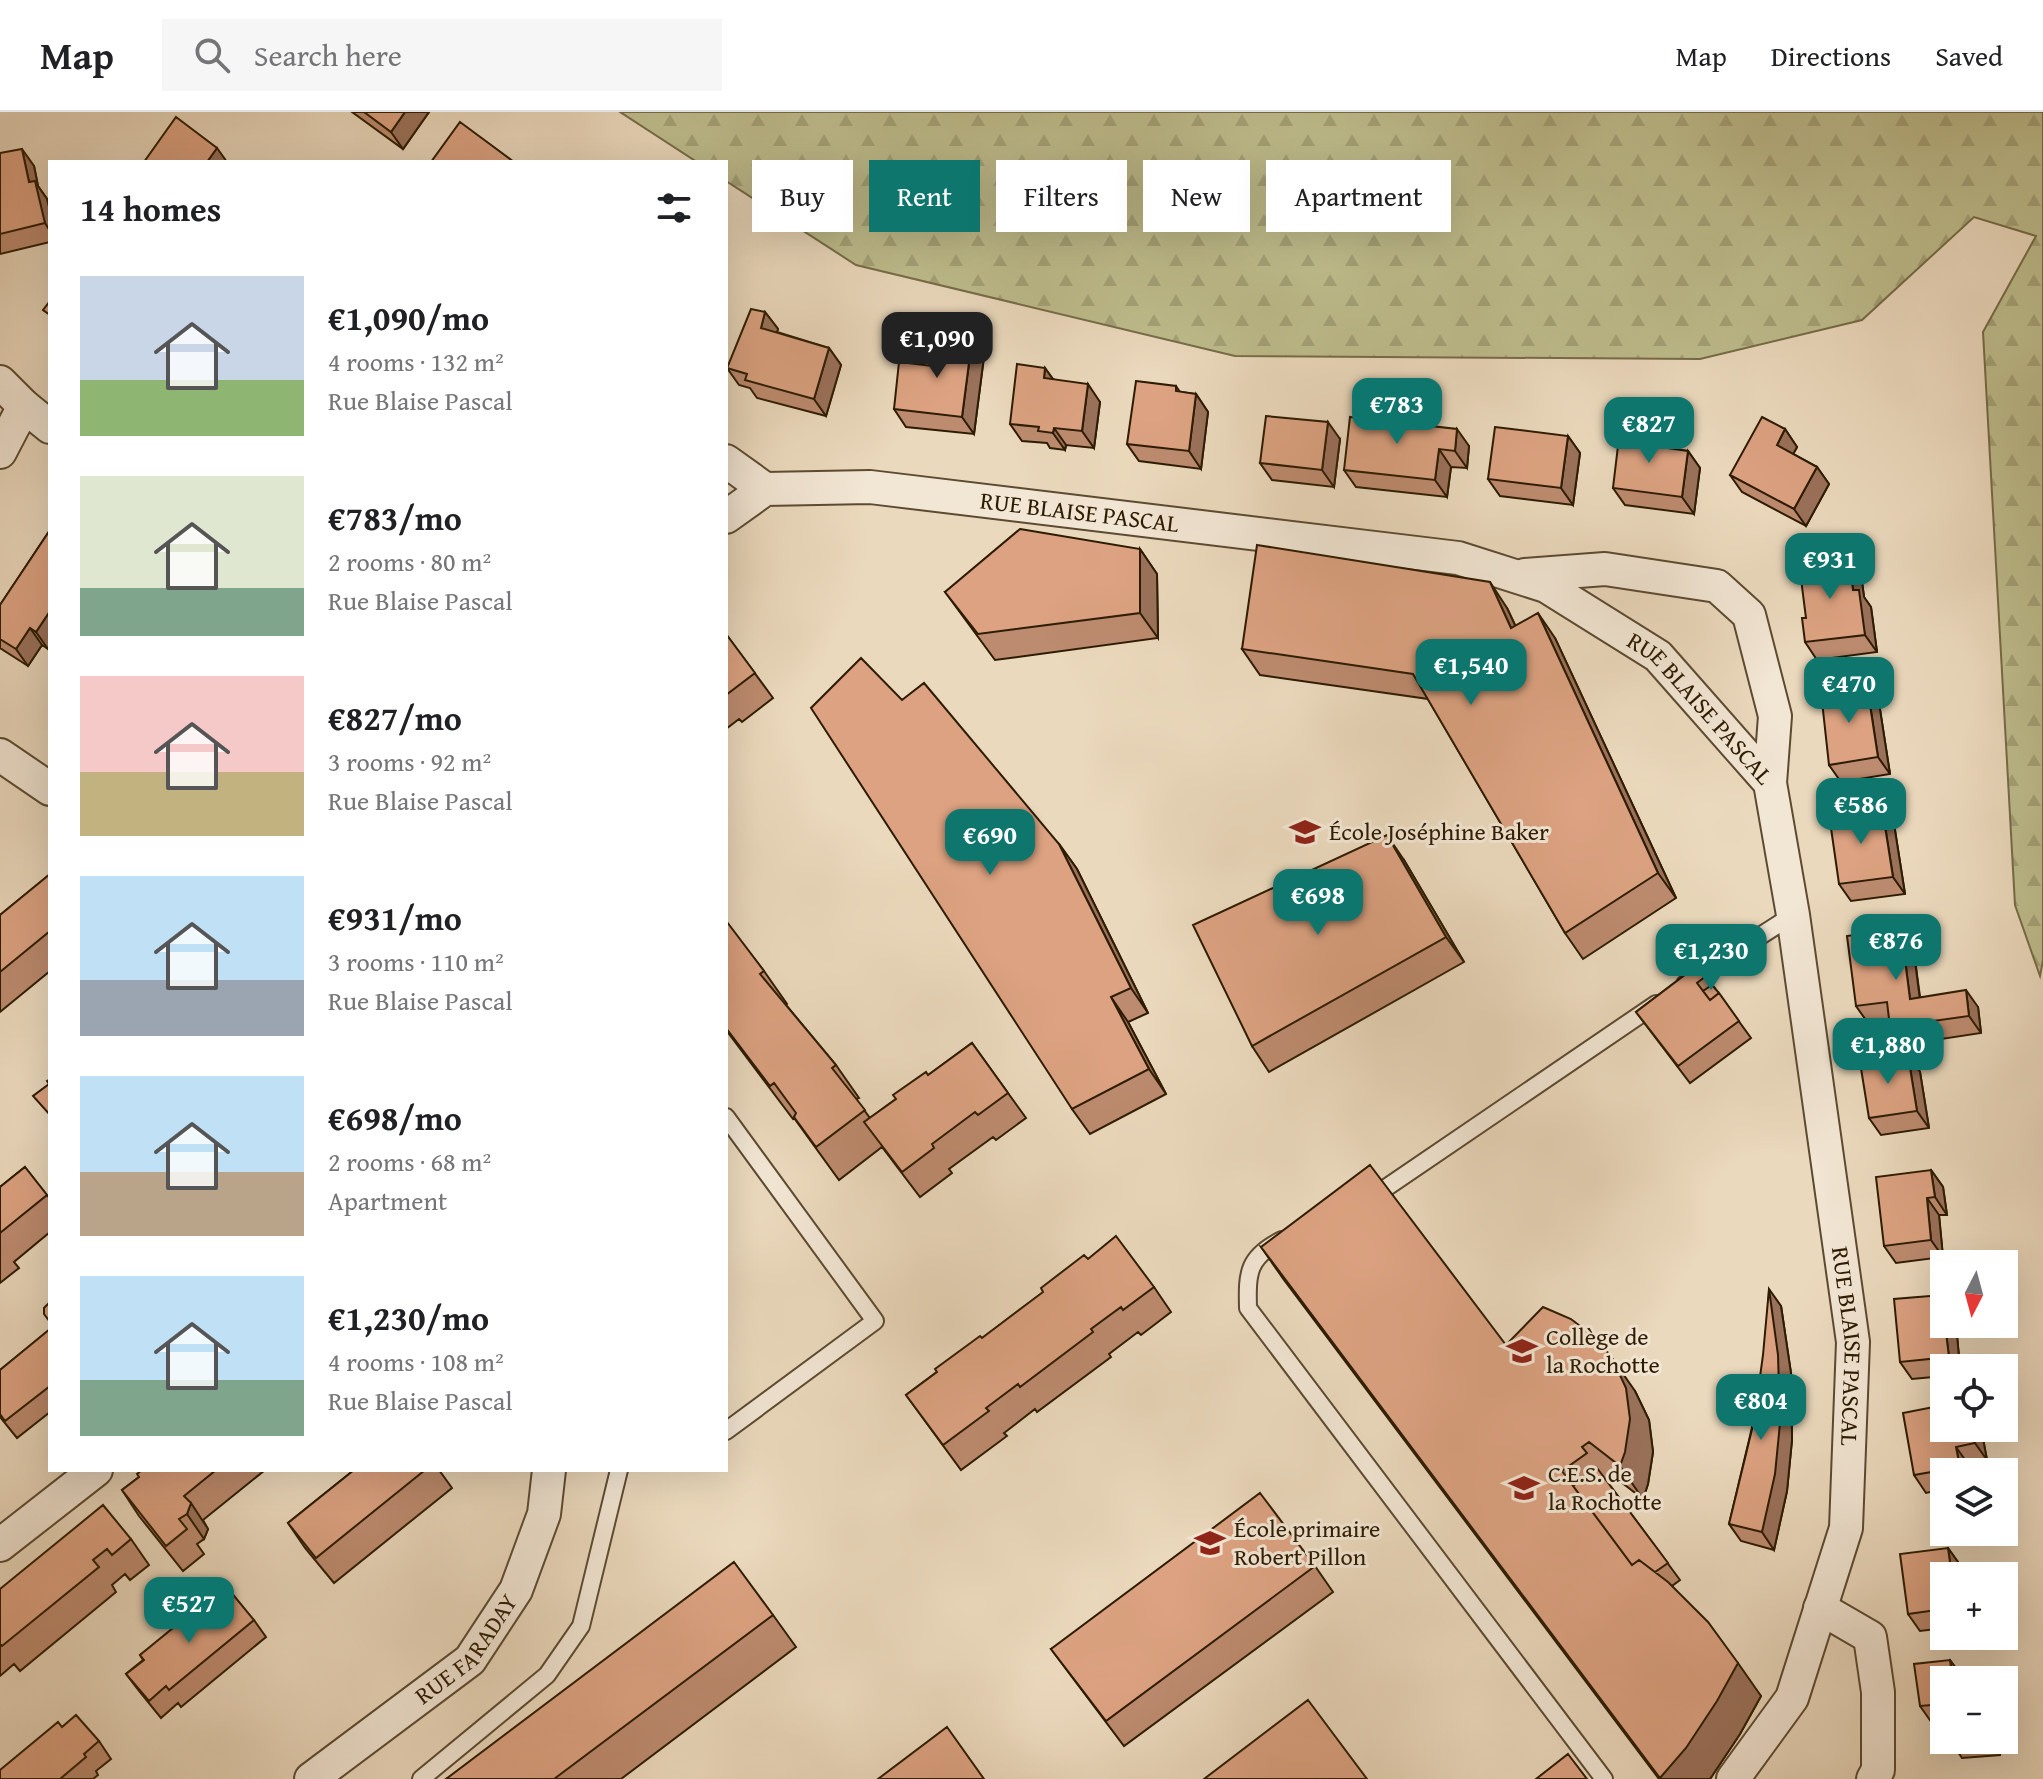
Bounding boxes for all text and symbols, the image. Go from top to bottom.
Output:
search box [162,19,722,91]
text: Map [40,27,114,83]
icon: search [190,33,234,77]
text: Search here [254,33,402,77]
text: Map [1675,35,1727,76]
text: Directions [1771,35,1891,76]
text: Saved [1935,35,2003,76]
chip: Buy [752,160,853,232]
chip: Rent [869,160,980,232]
chip: Filters [996,160,1127,232]
chip: New [1143,160,1250,232]
chip: Apartment [1266,160,1451,232]
text: 14 homes [80,184,221,233]
icon: filters [652,186,696,230]
text: €1,090/mo [328,293,489,342]
icon: home [144,308,240,404]
pin: €1,090 [872,312,1002,380]
text: €1,090 [900,318,974,357]
text: 4 rooms · 132 m² [328,342,504,381]
pin: €783 [1350,378,1444,446]
text: Rue Blaise Pascal [328,381,513,420]
text: €783 [1370,384,1424,423]
pin: €827 [1602,397,1696,465]
text: €827 [1622,403,1676,442]
street label: RUE BLAISE PASCAL [978,482,1181,541]
text: €783/mo [328,493,462,542]
icon: home [144,508,240,604]
pin: €931 [1783,533,1877,601]
text: €931 [1803,539,1857,578]
text: 2 rooms · 80 m² [328,542,491,581]
text: Rue Blaise Pascal [328,581,513,620]
street label: RUE BLAISE PASCAL [1620,623,1782,792]
pin: €1,540 [1406,639,1536,707]
text: €1,540 [1434,645,1508,684]
pin: €470 [1802,657,1896,725]
text: €470 [1822,663,1876,702]
text: €827/mo [328,693,462,742]
icon: home [144,708,240,804]
text: 3 rooms · 92 m² [328,742,491,781]
pin: €586 [1814,778,1908,846]
text: Rue Blaise Pascal [328,781,513,820]
text: €586 [1834,784,1888,823]
pin: €690 [943,809,1037,877]
place label: École Joséphine Baker [1329,814,1549,849]
text: €690 [963,815,1017,854]
school or university icon: École Joséphine Baker [1288,815,1322,849]
pin: €698 [1271,869,1365,937]
text: €698 [1291,875,1345,914]
text: €931/mo [328,893,462,942]
icon: home [144,908,240,1004]
pin: €876 [1849,914,1943,982]
text: €876 [1869,920,1923,959]
pin: €1,230 [1646,924,1776,992]
text: €1,230 [1674,930,1748,969]
text: 3 rooms · 110 m² [328,942,504,981]
text: Rue Blaise Pascal [328,981,513,1020]
pin: €1,880 [1823,1018,1953,1086]
text: €1,880 [1851,1024,1925,1063]
text: €698/mo [328,1093,462,1142]
icon: home [144,1108,240,1204]
text: 2 rooms · 68 m² [328,1142,491,1181]
text: Apartment [328,1181,447,1220]
street label: RUE BLAISE PASCAL [1823,1244,1871,1447]
north arrow [1930,1250,2018,1338]
map controls [1930,1250,2018,1754]
text: €1,230/mo [328,1293,489,1342]
icon: home [144,1308,240,1404]
place label: Collège de la Rochotte [1546,1319,1660,1382]
school or university icon: Collège de la Rochotte [1505,1334,1539,1368]
text: 4 rooms · 108 m² [328,1342,504,1381]
button: locate [1930,1354,2018,1442]
pin: €804 [1714,1374,1808,1442]
text: €804 [1734,1380,1788,1419]
text: Rue Blaise Pascal [328,1381,513,1420]
place label: C.E.S. de la Rochotte [1548,1456,1662,1519]
button: layers [1930,1458,2018,1546]
school or university icon: C.E.S. de la Rochotte [1507,1471,1541,1505]
place label: École primaire Robert Pillon [1234,1511,1380,1574]
school or university icon: École primaire Robert Pillon [1193,1526,1227,1560]
button: + [1930,1562,2018,1650]
pin: €527 [142,1577,236,1645]
text: €527 [162,1583,216,1622]
street label: RUE FARADAY [407,1587,526,1713]
button: − [1930,1666,2018,1754]

